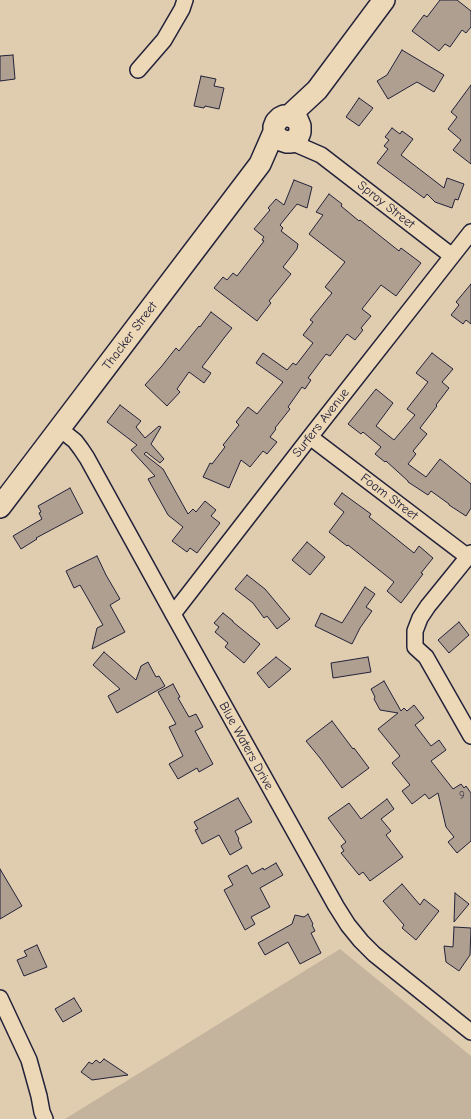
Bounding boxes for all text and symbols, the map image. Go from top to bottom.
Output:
street label: Spray Street [354,178,418,232]
street label: Thacker Street [99,299,161,373]
street label: Surfers Avenue [289,385,353,461]
street label: Foam Street [357,470,421,524]
street label: Blue Waters Drive [215,699,277,793]
house number: 9 [459,789,465,803]

